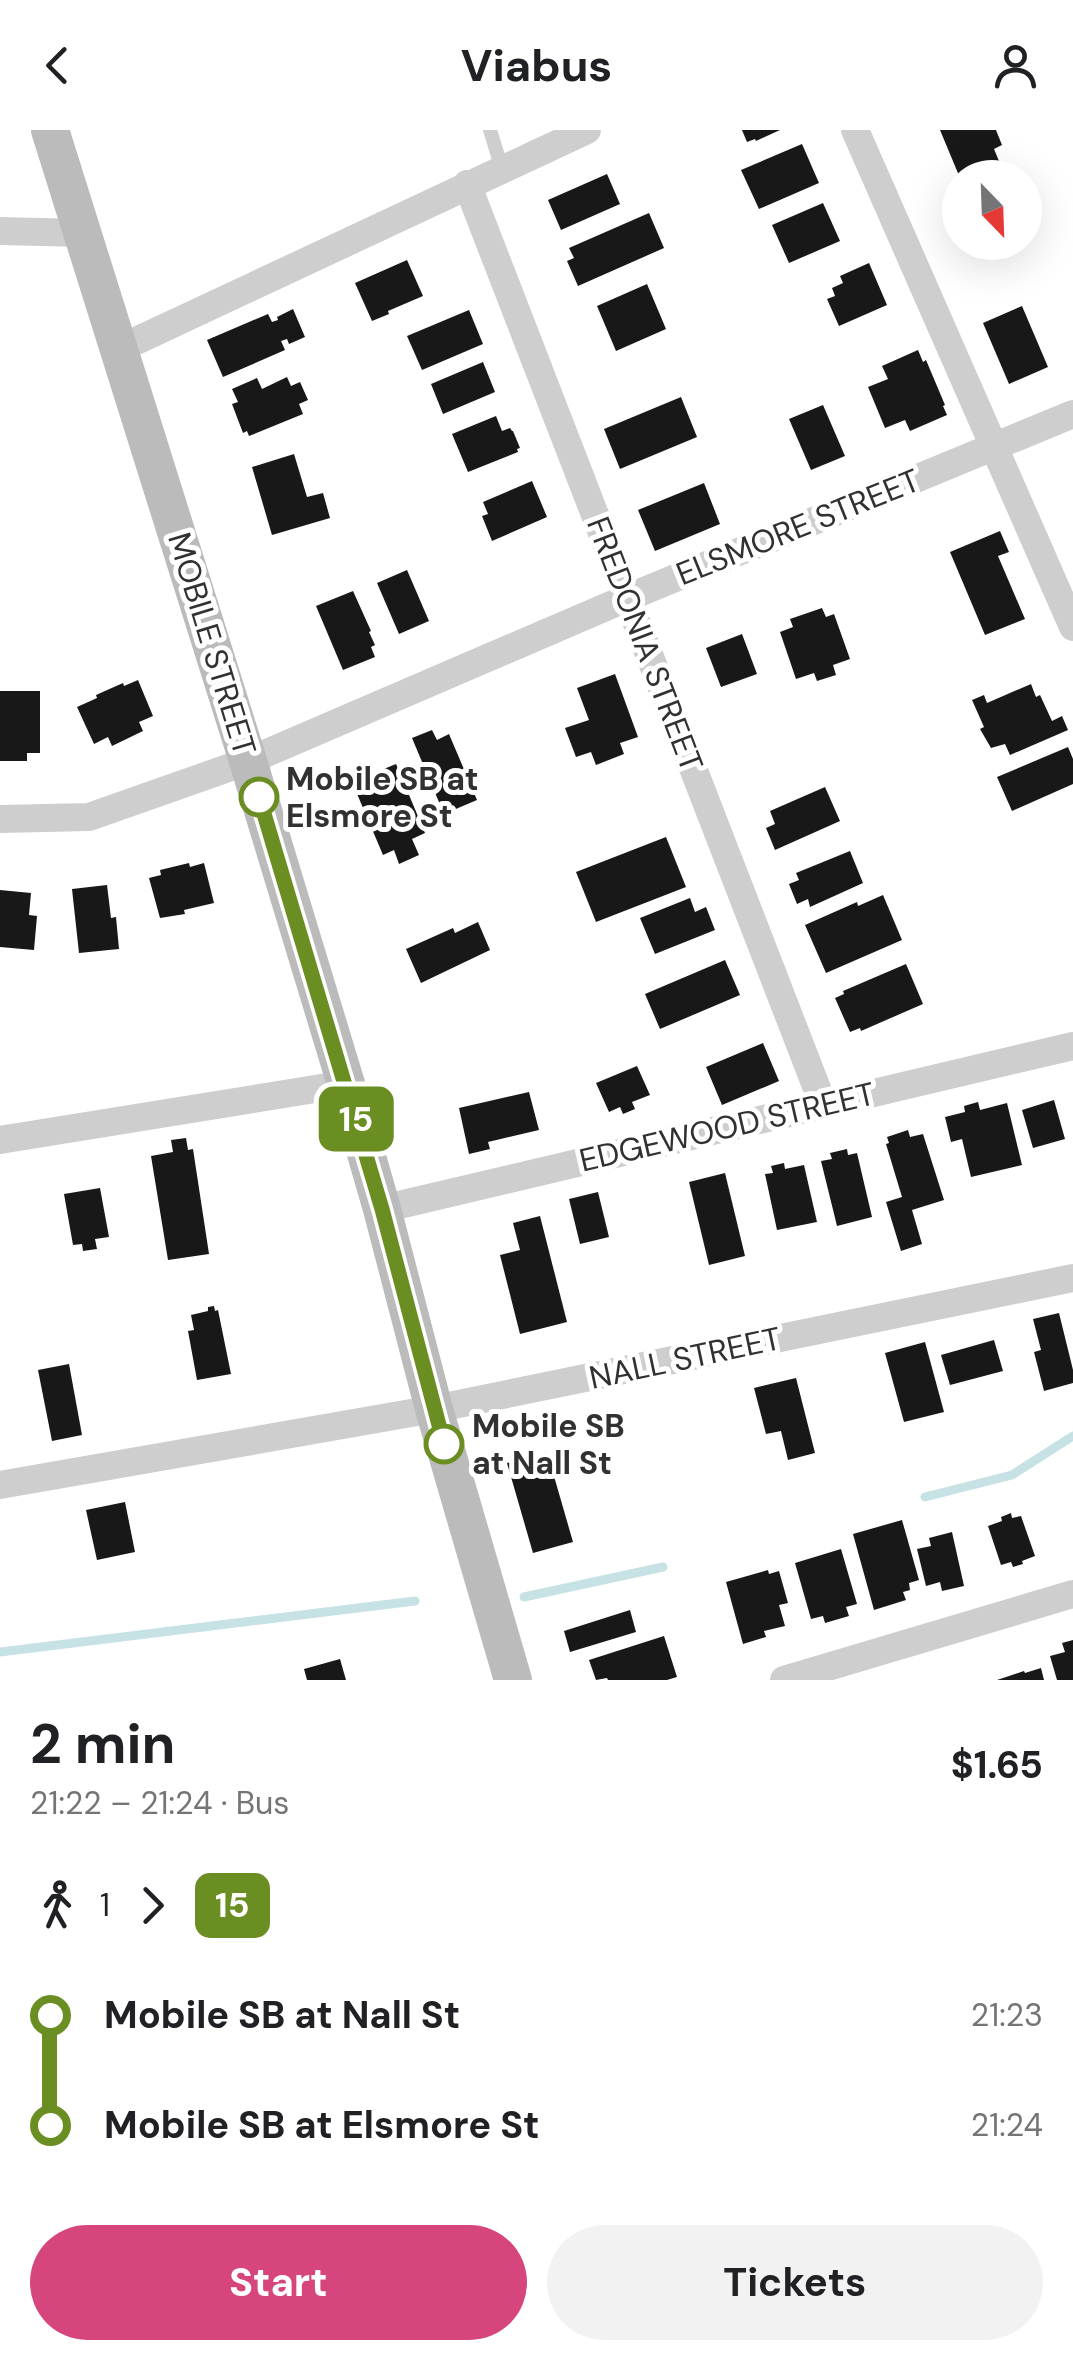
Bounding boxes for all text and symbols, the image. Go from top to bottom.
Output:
text: Viabus [461,36,612,95]
icon: back [30,38,85,93]
icon: person [988,38,1043,93]
north arrow [942,160,1042,260]
map controls [942,160,1042,260]
street label: ELSMORE STREET [670,459,926,595]
street label: FREDONIA STREET [577,511,713,777]
street label: MOBILE STREET [158,527,266,761]
place label: Mobile SB at Elsmore St [286,758,479,837]
marker: Mobile SB at Elsmore St [240,778,278,816]
street label: EDGEWOOD STREET [575,1073,879,1181]
line badge: 15 [311,1086,401,1152]
text: 15 [339,1096,373,1142]
street label: NALL STREET [585,1317,785,1399]
place label: Mobile SB at Nall St [472,1405,625,1484]
marker: Mobile SB at Nall St [425,1425,463,1463]
text: 2 min [30,1708,175,1780]
text: $1.65 [951,1740,1043,1790]
text: 21:22 – 21:24 · Bus [30,1782,289,1824]
icon: walk [30,1878,85,1933]
icon: forward [125,1878,180,1933]
text: 15 [215,1882,250,1928]
text: 1 [100,1884,110,1926]
text: Mobile SB at Nall St [104,1990,460,2040]
text: 21:23 [971,1994,1043,2036]
text: Mobile SB at Elsmore St [104,2100,540,2150]
text: 21:24 [971,2104,1043,2146]
button: Start [30,2225,527,2340]
button: Tickets [547,2225,1043,2340]

